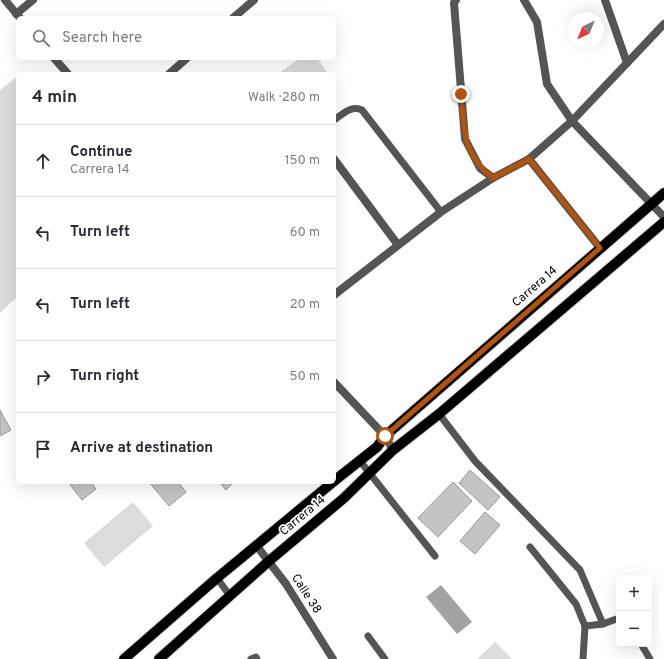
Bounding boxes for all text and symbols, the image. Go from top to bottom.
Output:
north arrow [568,12,604,48]
search box [16,16,336,60]
icon: search [30,27,52,49]
text: Search here [62,29,142,48]
route end [452,85,470,103]
text: 4 min [32,87,77,109]
text: Walk · 280 m [248,90,320,106]
text: Continue [70,143,132,162]
icon: ahead [32,150,54,172]
text: 150 m [285,153,320,169]
text: Carrera 14 [70,162,130,178]
icon: left [32,222,54,244]
text: Turn left [70,223,130,242]
text: 60 m [290,225,320,241]
street label: Carrera 14 [509,263,561,311]
icon: left [32,294,54,316]
text: Turn left [70,295,130,314]
text: 20 m [290,297,320,313]
icon: right [32,366,54,388]
text: Turn right [70,367,139,386]
text: 50 m [290,369,320,385]
route start [376,427,394,445]
icon: arrive [32,438,54,460]
text: Arrive at destination [70,439,213,458]
street label: Carrera 14 [277,492,329,540]
street label: Calle 38 [287,571,325,617]
map controls [616,575,652,647]
button: + [616,575,652,611]
button: − [616,611,652,647]

